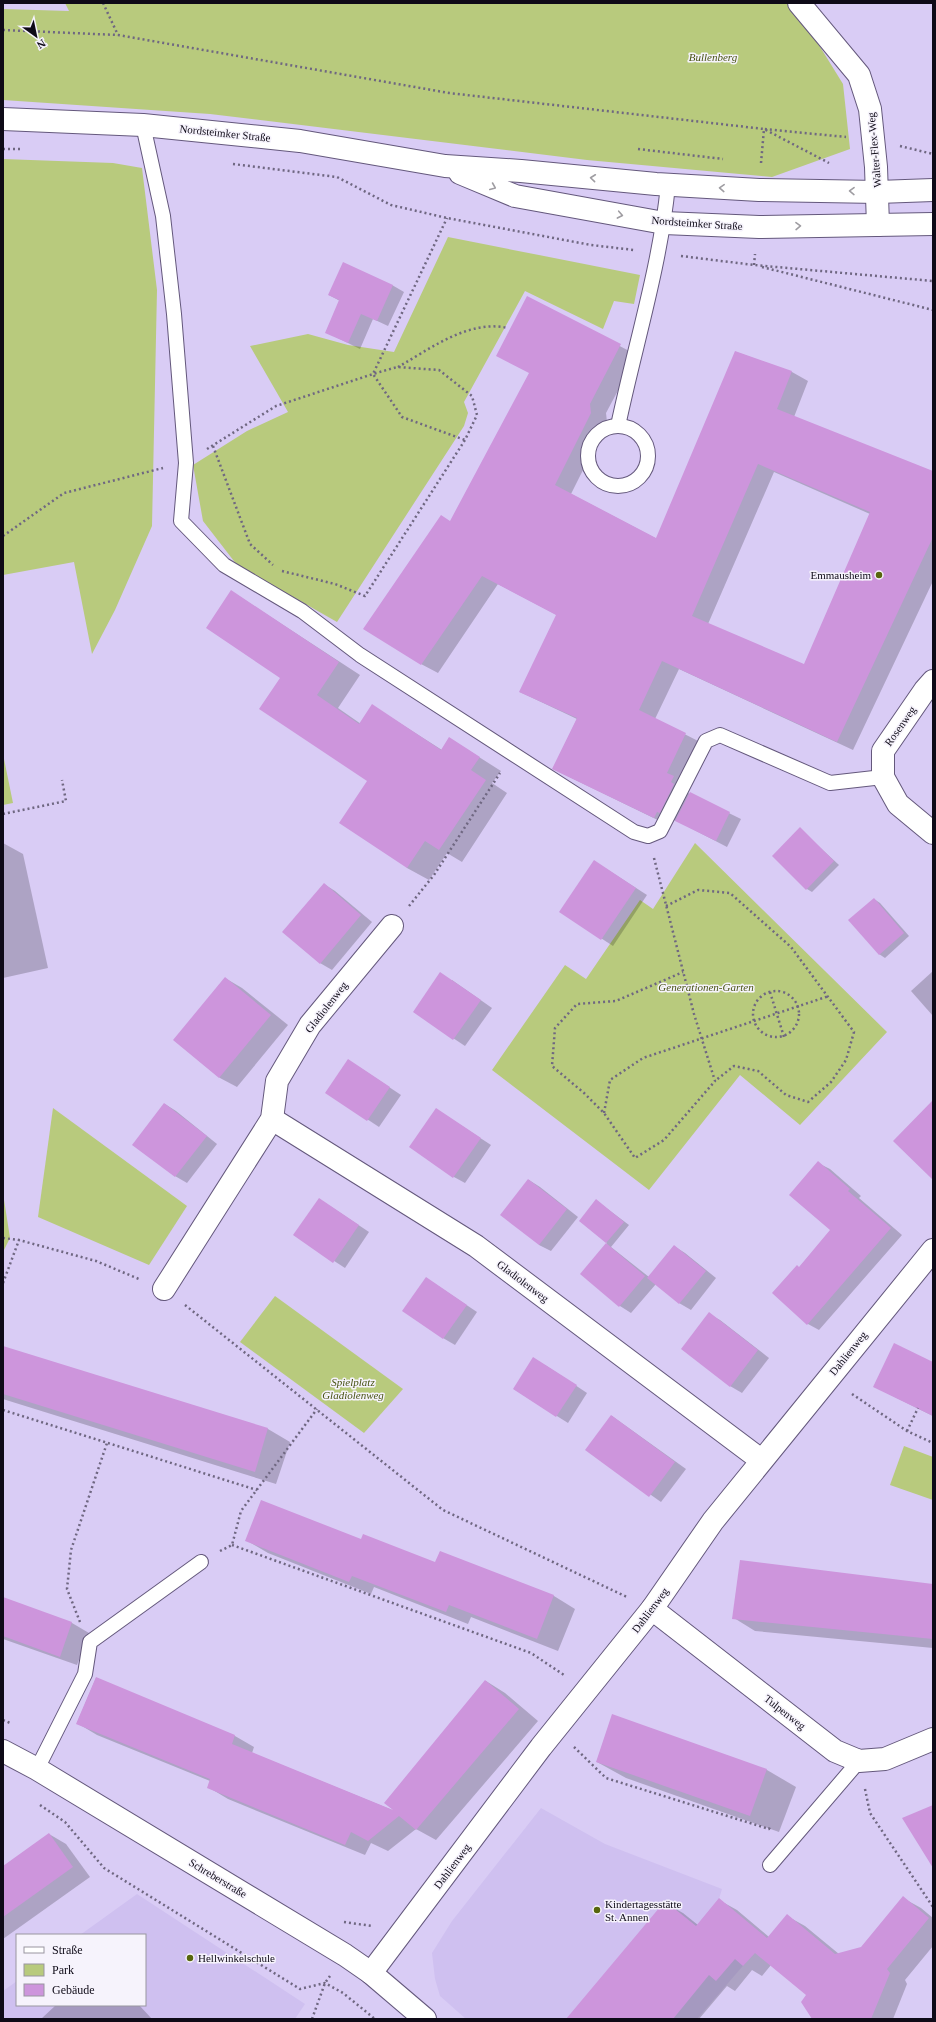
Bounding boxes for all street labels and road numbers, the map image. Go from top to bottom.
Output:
street label: Walter-Flex-Weg [865,111,883,188]
street label: Nordsteimker Straße [179,122,271,144]
street label: Nordsteimker Straße [651,214,743,232]
street label: Rosenweg [882,703,918,748]
street label: Gladiolenweg [302,979,350,1035]
street label: Gladiolenweg [495,1258,552,1305]
street label: Dahlienweg [827,1328,870,1377]
street label: Dahlienweg [629,1585,671,1635]
street label: Tulpenweg [762,1692,808,1732]
street label: Dahlienweg [431,1841,473,1891]
street label: Schreberstraße [187,1856,249,1900]

